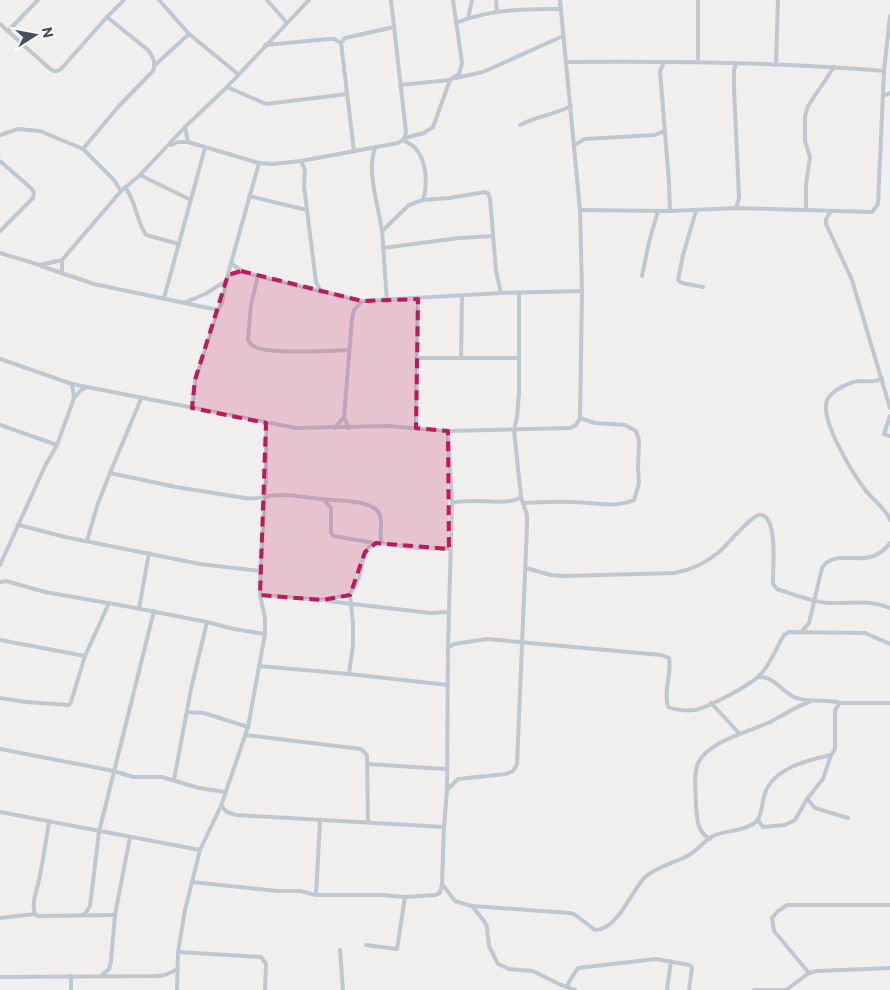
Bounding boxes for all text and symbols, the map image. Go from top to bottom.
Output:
north arrow [10,10,60,60]
text: N [39,26,58,39]

